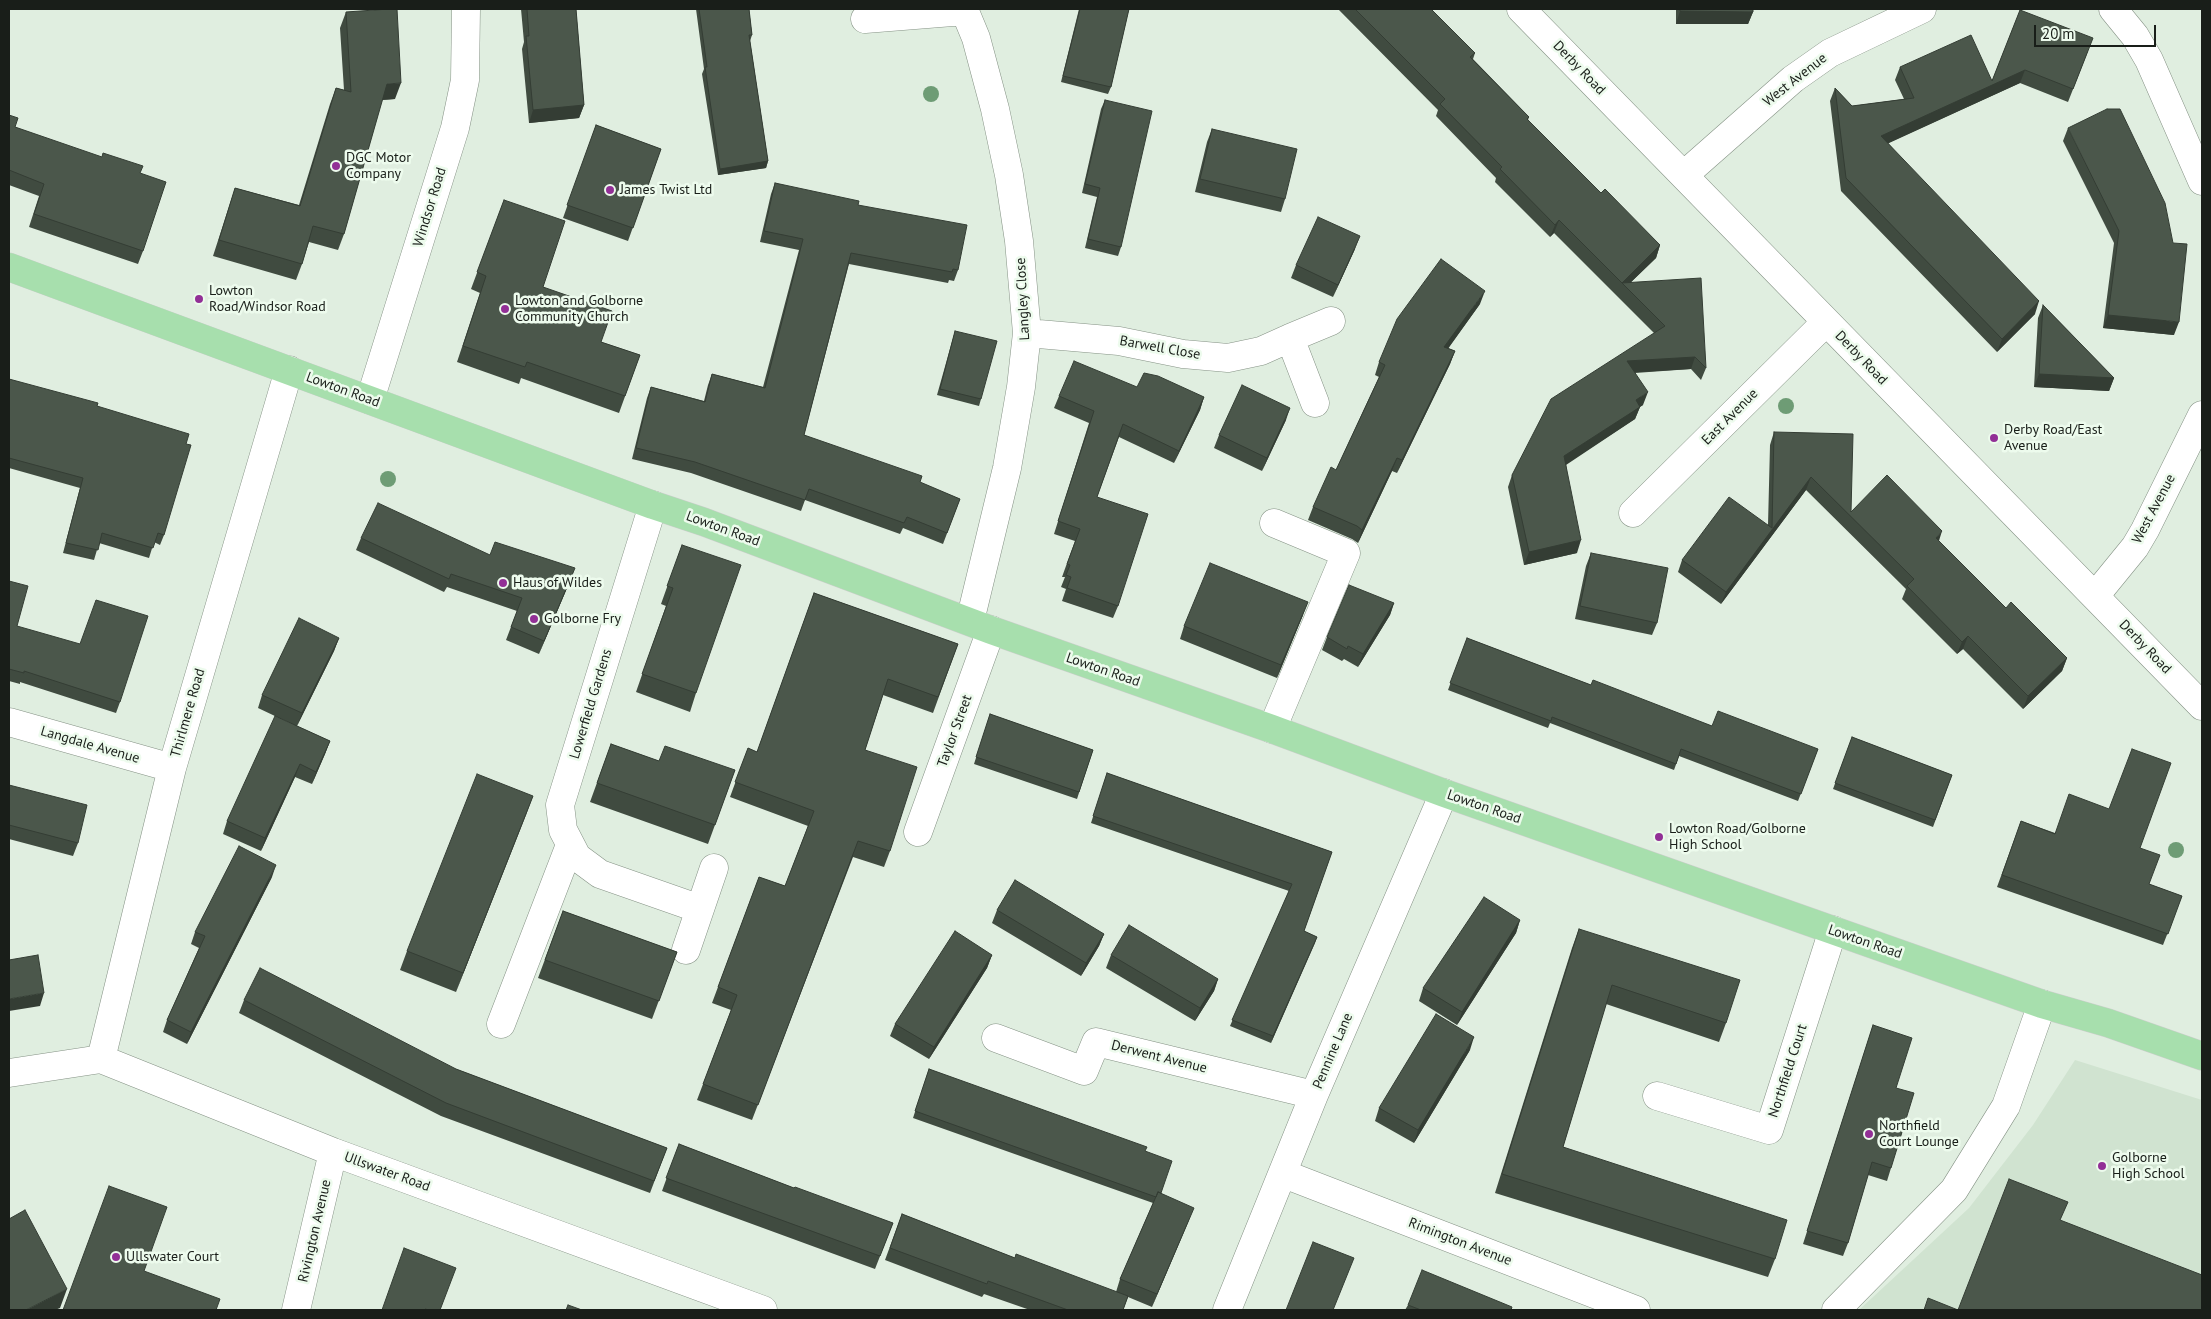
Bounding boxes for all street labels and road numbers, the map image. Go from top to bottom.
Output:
street label: Derby Road [1549,38,1609,98]
street label: West Avenue [1760,50,1830,110]
street label: Windsor Road [410,165,450,249]
street label: Langley Close [1012,257,1034,341]
street label: Derby Road [1831,328,1891,388]
street label: Barwell Close [1118,333,1202,363]
street label: Lowton Road [304,369,382,411]
street label: East Avenue [1698,385,1762,449]
street label: West Avenue [2129,471,2179,547]
street label: Lowton Road [684,508,762,550]
street label: Derby Road [2115,617,2175,677]
street label: Lowerfield Gardens [566,647,616,761]
street label: Lowton Road [1064,649,1142,691]
street label: Thirlmere Road [167,667,209,759]
street label: Taylor Street [934,693,976,769]
street label: Langdale Avenue [39,723,141,767]
street label: Lowton Road [1445,786,1523,828]
street label: Lowton Road [1826,921,1904,963]
street label: Pennine Lane [1310,1011,1356,1091]
street label: Northfield Court [1765,1022,1811,1120]
street label: Derwent Avenue [1109,1037,1209,1077]
street label: Ullswater Road [342,1149,432,1195]
street label: Rivington Avenue [295,1178,335,1284]
street label: Rimington Avenue [1406,1215,1514,1269]

